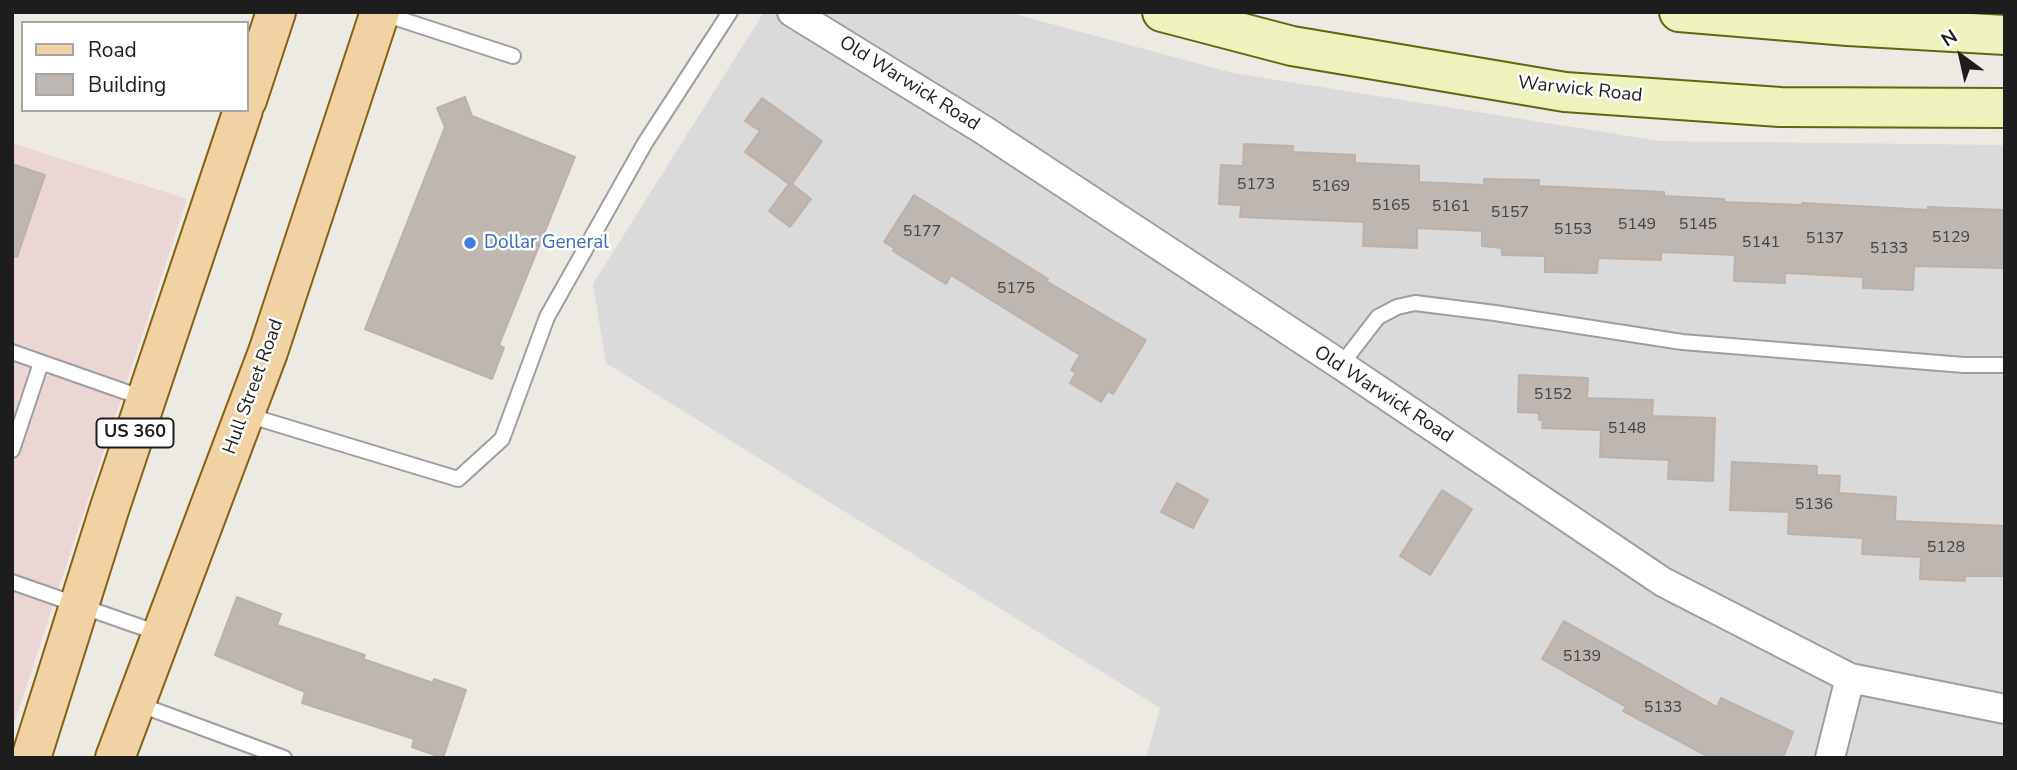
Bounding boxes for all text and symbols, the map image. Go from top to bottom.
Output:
legend [21,21,248,112]
north arrow [1926,21,1996,91]
text: N [1937,24,1963,53]
street label: Old Warwick Road [835,32,983,136]
text: Road [88,36,137,64]
text: Building [88,71,166,99]
street label: Warwick Road [1517,72,1643,108]
house number: 5173 [1237,175,1275,195]
house number: 5169 [1312,177,1350,197]
house number: 5165 [1372,196,1410,216]
house number: 5161 [1432,197,1470,217]
house number: 5157 [1491,203,1529,223]
house number: 5149 [1618,215,1656,235]
house number: 5145 [1679,215,1717,235]
house number: 5153 [1554,220,1592,240]
house number: 5177 [903,222,941,242]
house number: 5129 [1932,228,1970,248]
house number: 5137 [1806,229,1844,249]
place label: Dollar General [484,232,609,254]
house number: 5141 [1742,233,1780,253]
marker: Dollar General [462,235,478,251]
house number: 5133 [1870,239,1908,259]
house number: 5175 [997,279,1035,299]
street label: Hull Street Road [219,316,289,458]
street label: Old Warwick Road [1309,342,1457,448]
house number: 5152 [1534,385,1572,405]
road number: US 360 [96,418,174,447]
house number: 5148 [1608,419,1646,439]
house number: 5136 [1795,495,1833,515]
house number: 5128 [1927,538,1965,558]
house number: 5139 [1563,647,1601,667]
house number: 5133 [1644,698,1682,718]

